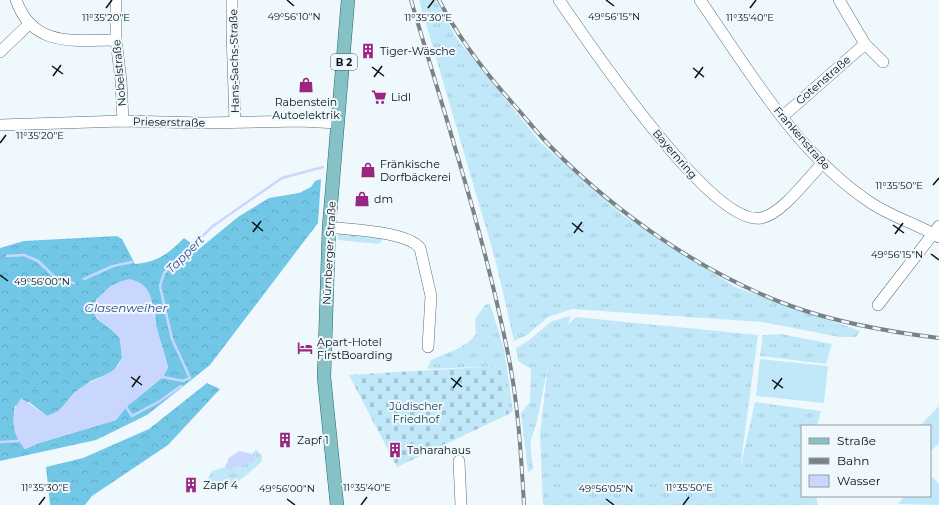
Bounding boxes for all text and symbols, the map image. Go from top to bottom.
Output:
street label: Hans-Sachs-Straße [226,8,242,113]
text: 49°56'10"N [267,10,321,23]
text: 49°56'15"N [588,10,640,23]
text: 11°35'20"E [82,11,130,24]
text: 11°35'30"E [404,11,452,24]
text: 11°35'40"E [726,11,774,24]
street label: Nobelstraße [109,39,129,107]
building icon: Tiger-Wäsche [359,42,377,60]
place label: Tiger-Wäsche [380,44,456,58]
street label: Gotenstraße [793,52,854,108]
road number: B 2 [331,54,357,70]
shop icon: Rabenstein Autoelektrik [297,76,315,94]
supermarket icon: Lidl [370,88,388,106]
place label: Lidl [391,90,411,104]
place label: Rabenstein Autoelektrik [272,95,340,122]
street label: Frankenstraße [771,103,834,173]
street label: Prieserstraße [133,114,206,130]
street label: Bayernring [650,126,700,182]
text: 11°35'20"E [16,129,64,142]
place label: Fränkische Dorfbäckerei [380,157,451,184]
shop icon: Fränkische Dorfbäckerei [359,161,377,179]
text: 11°35'50"E [875,179,923,192]
shop icon: dm [353,190,371,208]
place label: dm [374,192,393,206]
street label: Nürnberger Straße [319,201,339,305]
water label: Tappert [163,232,207,276]
text: 49°56'15"N [871,248,923,261]
text: 49°56'00"N [14,275,70,288]
water label: Glasenweiher [85,300,168,315]
place label: Apart-Hotel FirstBoarding [317,335,392,362]
hotel icon: Apart-Hotel FirstBoarding [296,339,314,357]
park label: Jüdischer Friedhof [388,399,443,426]
legend [801,425,931,497]
building icon: Zapf 1 [276,431,294,449]
place label: Zapf 1 [297,433,329,447]
text: Straße [837,433,876,448]
building icon: Taharahaus [386,441,404,459]
place label: Taharahaus [407,443,471,457]
text: Bahn [837,453,869,468]
text: Wasser [837,473,881,488]
building icon: Zapf 4 [182,476,200,494]
place label: Zapf 4 [203,478,239,492]
text: 11°35'30"E [21,481,69,494]
text: 11°35'40"E [343,481,391,494]
text: 11°35'50"E [665,481,713,494]
text: 49°56'00"N [259,482,315,495]
text: 49°56'05"N [579,482,633,495]

